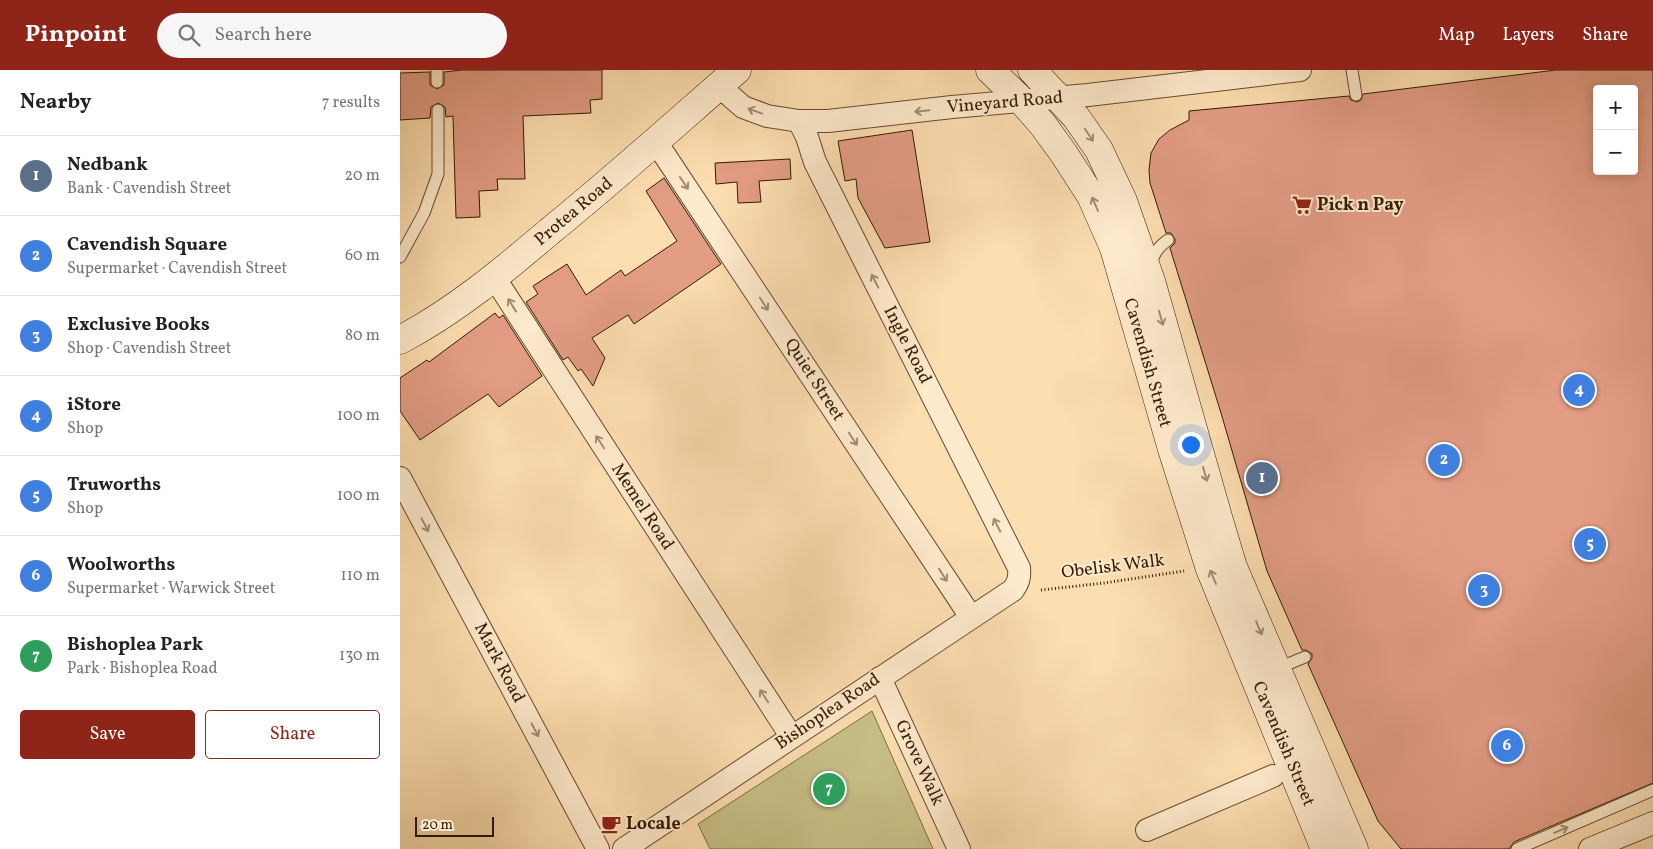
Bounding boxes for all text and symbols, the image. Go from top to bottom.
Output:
search box [157,13,507,58]
text: Pinpoint [25,18,127,52]
icon: search [175,21,203,49]
text: Search here [215,22,312,48]
text: Map [1438,23,1474,48]
text: Layers [1502,23,1554,48]
text: Share [1582,23,1628,48]
street label: Vineyard Road [946,85,1064,121]
map controls [1593,85,1638,175]
button: + [1593,85,1638,130]
text: Nearby [20,88,91,117]
text: 7 results [322,92,380,114]
one-way arrow [748,106,763,115]
one-way arrow [914,106,930,116]
one-way arrow [1083,128,1094,142]
button: − [1593,130,1638,175]
text: Nedbank [67,152,148,178]
text: 1 [33,165,39,187]
text: 20 m [345,165,380,187]
street label: Protea Road [529,172,619,252]
one-way arrow [678,176,689,190]
text: Bank · Cavendish Street [67,178,231,200]
place label: Pick n Pay [1317,193,1404,218]
supermarket icon: Pick n Pay [1291,194,1313,216]
one-way arrow [1089,197,1099,212]
text: Cavendish Square [67,232,227,258]
text: 2 [32,245,40,267]
text: 60 m [345,245,380,267]
text: Supermarket · Cavendish Street [67,258,287,280]
one-way arrow [870,274,879,289]
street label: Cavendish Street [1117,295,1177,431]
one-way arrow [759,296,769,310]
one-way arrow [507,298,517,312]
street label: Ingle Road [877,302,937,388]
one-way arrow [1157,310,1166,326]
text: Exclusive Books [67,312,210,338]
text: 3 [32,325,40,347]
text: 80 m [345,325,380,347]
street label: Quiet Street [778,334,850,426]
text: Shop · Cavendish Street [67,338,231,360]
pin: 4 [1563,371,1595,409]
text: iStore [67,392,121,418]
text: 4 [31,405,41,427]
text: 100 m [337,405,380,427]
text: Shop [67,418,103,440]
one-way arrow [849,432,859,446]
your location [1178,432,1204,458]
one-way arrow [594,435,604,449]
pin: 2 [1428,441,1460,479]
street label: Memel Road [605,459,679,555]
pin: 1 [1246,459,1278,497]
one-way arrow [1201,466,1211,482]
text: Truworths [67,472,161,498]
text: 5 [32,485,40,507]
text: 100 m [337,485,380,507]
text: Shop [67,498,103,520]
one-way arrow [421,517,430,532]
one-way arrow [992,517,1002,532]
pin: 5 [1574,525,1606,563]
street label: Obelisk Walk [1060,548,1166,586]
text: Woolworths [67,552,175,578]
text: 6 [32,565,40,587]
text: 110 m [341,565,380,587]
one-way arrow [938,568,948,582]
one-way arrow [1208,570,1218,585]
pin: 3 [1468,571,1500,609]
text: Supermarket · Warwick Street [67,578,275,600]
street label: Mark Road [467,619,531,707]
one-way arrow [1255,620,1264,635]
text: Bishoplea Park [67,632,203,658]
text: 7 [32,645,40,667]
text: 130 m [339,645,380,667]
text: Park · Bishoplea Road [67,658,218,680]
street label: Bishoplea Road [770,668,886,756]
street label: Cavendish Street [1245,678,1321,810]
one-way arrow [759,689,769,703]
button: Save [20,710,195,759]
button: Share [205,710,380,759]
street label: Grove Walk [888,716,950,810]
one-way arrow [530,723,540,737]
pin: 6 [1491,727,1523,765]
pin: 7 [813,770,845,808]
place label: Locale [626,812,681,837]
cafe icon: Locale [600,813,622,835]
scale bar [415,814,494,837]
text: 20 m [422,816,453,835]
one-way arrow [1553,824,1568,834]

